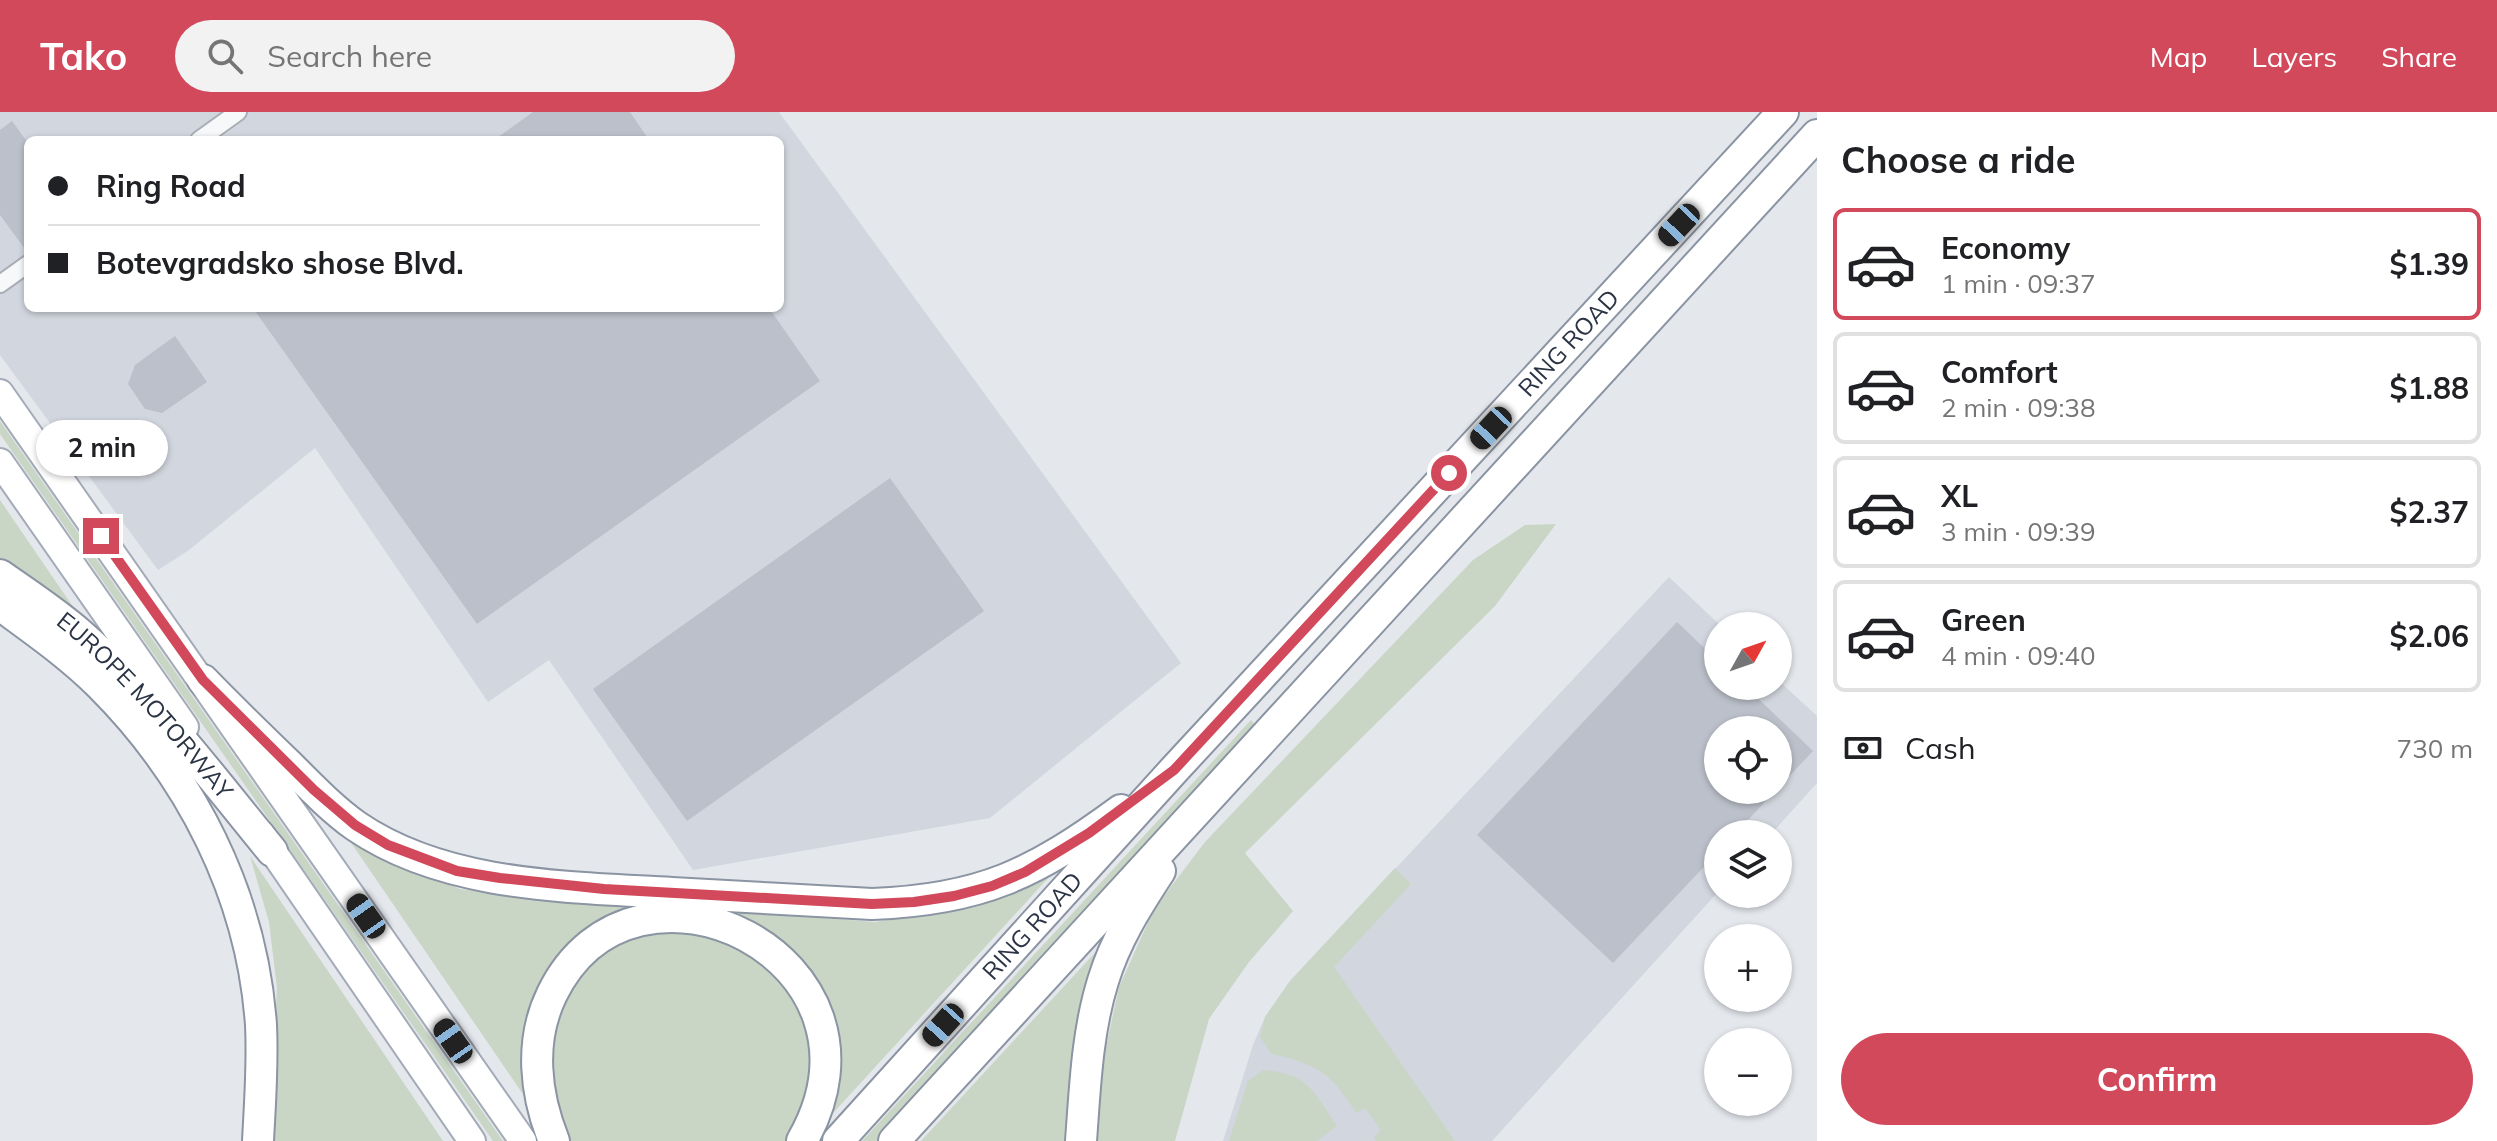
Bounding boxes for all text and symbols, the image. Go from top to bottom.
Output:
search box [175,20,735,92]
text: Tako [40,32,127,80]
icon: search [203,34,247,78]
text: Search here [267,37,432,75]
text: Map [2150,39,2207,74]
text: Layers [2251,39,2337,74]
text: Share [2381,39,2457,74]
text: Choose a ride [1841,137,2075,182]
text: Ring Road [96,167,246,205]
car [1654,199,1704,251]
icon: car [1845,228,1917,300]
text: Economy [1941,229,2070,267]
text: Botevgradsko shose Blvd. [96,244,464,282]
text: $1.39 [2390,245,2469,283]
text: 1 min · 09:37 [1941,267,2096,300]
street label: RING ROAD [1511,283,1625,402]
icon: car [1845,352,1917,424]
text: Comfort [1941,353,2058,391]
text: $1.88 [2390,369,2469,407]
text: 2 min · 09:38 [1941,391,2096,424]
car [1466,402,1516,454]
callout: 2 min [35,420,167,476]
text: 2 min [68,431,136,464]
route start [1431,455,1467,491]
icon: car [1845,476,1917,548]
text: XL [1941,477,1978,515]
text: $2.37 [2390,493,2469,531]
text: 3 min · 09:39 [1941,515,2096,548]
route end [83,518,119,554]
icon: car [1845,600,1917,672]
text: Green [1941,601,2026,639]
street label: EUROPE MOTORWAY [51,605,240,805]
north arrow [1704,612,1792,700]
map controls [1704,612,1792,1116]
text: $2.06 [2390,617,2469,655]
text: 4 min · 09:40 [1941,639,2096,672]
button: locate [1704,716,1792,804]
icon: cash [1841,726,1885,770]
text: Cash [1905,729,1976,767]
text: 730 m [2397,732,2473,765]
button: layers [1704,820,1792,908]
street label: RING ROAD [976,865,1088,985]
car [342,889,390,943]
button: + [1704,924,1792,1012]
car [918,999,968,1051]
car [429,1014,477,1068]
button: − [1704,1028,1792,1116]
button: Confirm [1841,1033,2473,1125]

